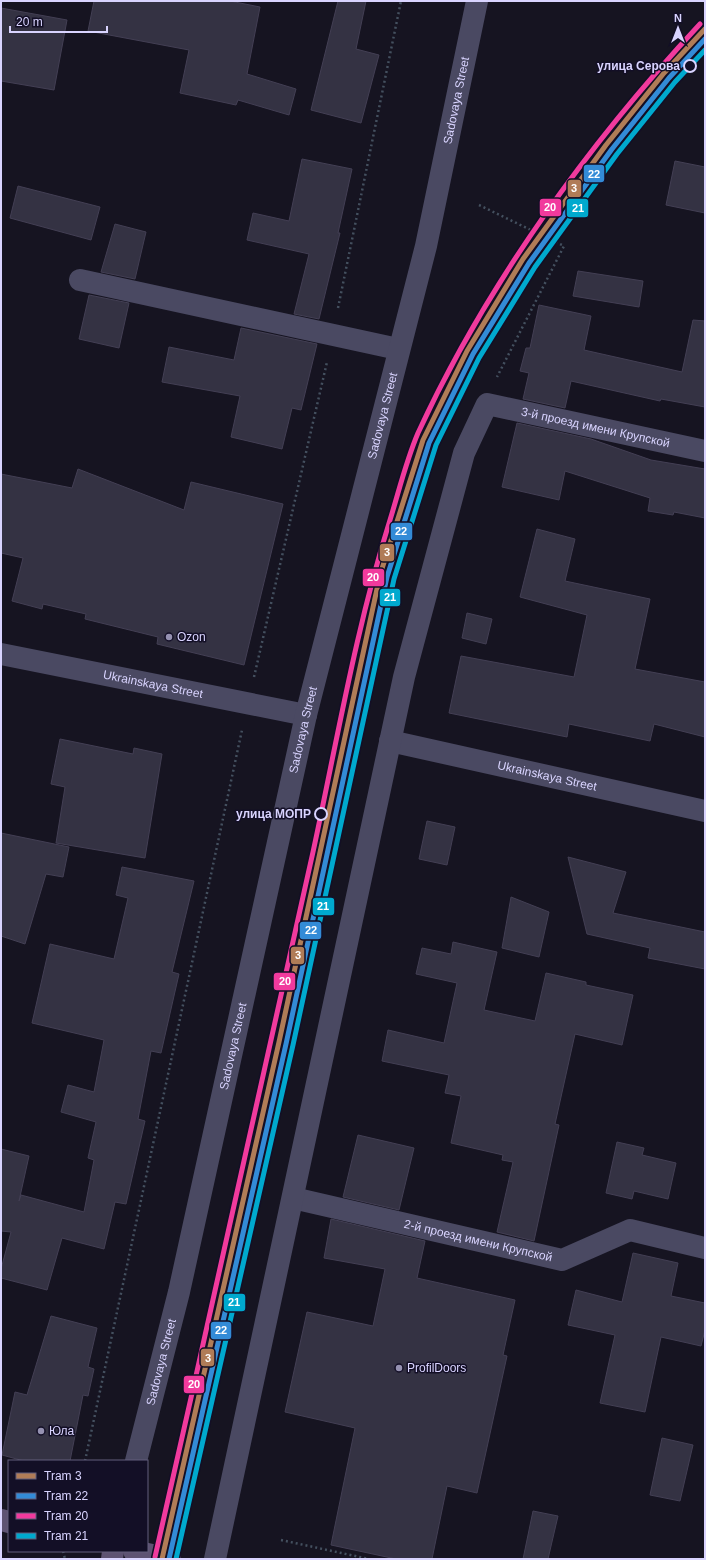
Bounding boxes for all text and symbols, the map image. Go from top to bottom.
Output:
scale bar [10,8,107,34]
north arrow [658,8,698,48]
text: N [674,12,682,24]
text: 20 m [16,15,43,29]
street label: Sadovaya Street [440,55,472,145]
place label: улица Серова [597,59,680,73]
marker: улица Серова [683,59,697,73]
line badge: 22 [583,164,605,183]
text: 22 [588,168,600,180]
line badge: 3 [567,179,582,198]
text: 3 [571,182,577,194]
line badge: 20 [539,198,562,217]
line badge: 21 [566,198,589,218]
text: 20 [544,201,556,213]
text: 21 [572,202,584,214]
street label: Sadovaya Street [365,370,401,461]
street label: 3-й проезд имени Крупской [520,405,671,450]
line badge: 22 [390,522,413,541]
text: 22 [395,525,407,537]
line badge: 3 [379,543,395,562]
text: 3 [384,546,390,558]
line badge: 20 [362,568,385,587]
text: 20 [367,571,379,583]
line badge: 21 [379,588,401,607]
text: 21 [384,591,396,603]
place label: Ozon [177,630,206,644]
marker: Ozon [164,632,174,642]
street label: Ukrainskaya Street [102,668,205,701]
street label: Sadovaya Street [286,684,320,775]
street label: Ukrainskaya Street [496,758,599,794]
place label: улица МОПР [236,807,311,821]
marker: улица МОПР [314,807,328,821]
line badge: 21 [312,897,335,916]
text: 21 [317,900,329,912]
line badge: 22 [299,921,322,940]
text: 22 [305,924,317,936]
line badge: 3 [290,946,305,965]
text: 3 [295,949,301,961]
line badge: 20 [273,972,296,991]
text: 20 [279,975,291,987]
street label: Sadovaya Street [217,1001,250,1091]
street label: 2-й проезд имени Крупской [403,1217,554,1265]
line badge: 21 [223,1293,246,1312]
text: 21 [228,1296,240,1308]
street label: Sadovaya Street [143,1317,179,1407]
line badge: 22 [210,1321,232,1340]
text: 22 [215,1324,227,1336]
line badge: 3 [200,1348,215,1367]
text: 3 [205,1352,211,1364]
place label: ProfilDoors [407,1361,466,1375]
marker: ProfilDoors [394,1363,404,1373]
line badge: 20 [183,1375,205,1394]
text: 20 [188,1378,200,1390]
place label: Юла [49,1424,75,1438]
marker: Юла [36,1426,46,1436]
legend [8,1460,148,1552]
text: Tram 3 [44,1469,82,1483]
text: Tram 22 [44,1489,89,1503]
text: Tram 20 [44,1509,89,1523]
text: Tram 21 [44,1529,89,1543]

